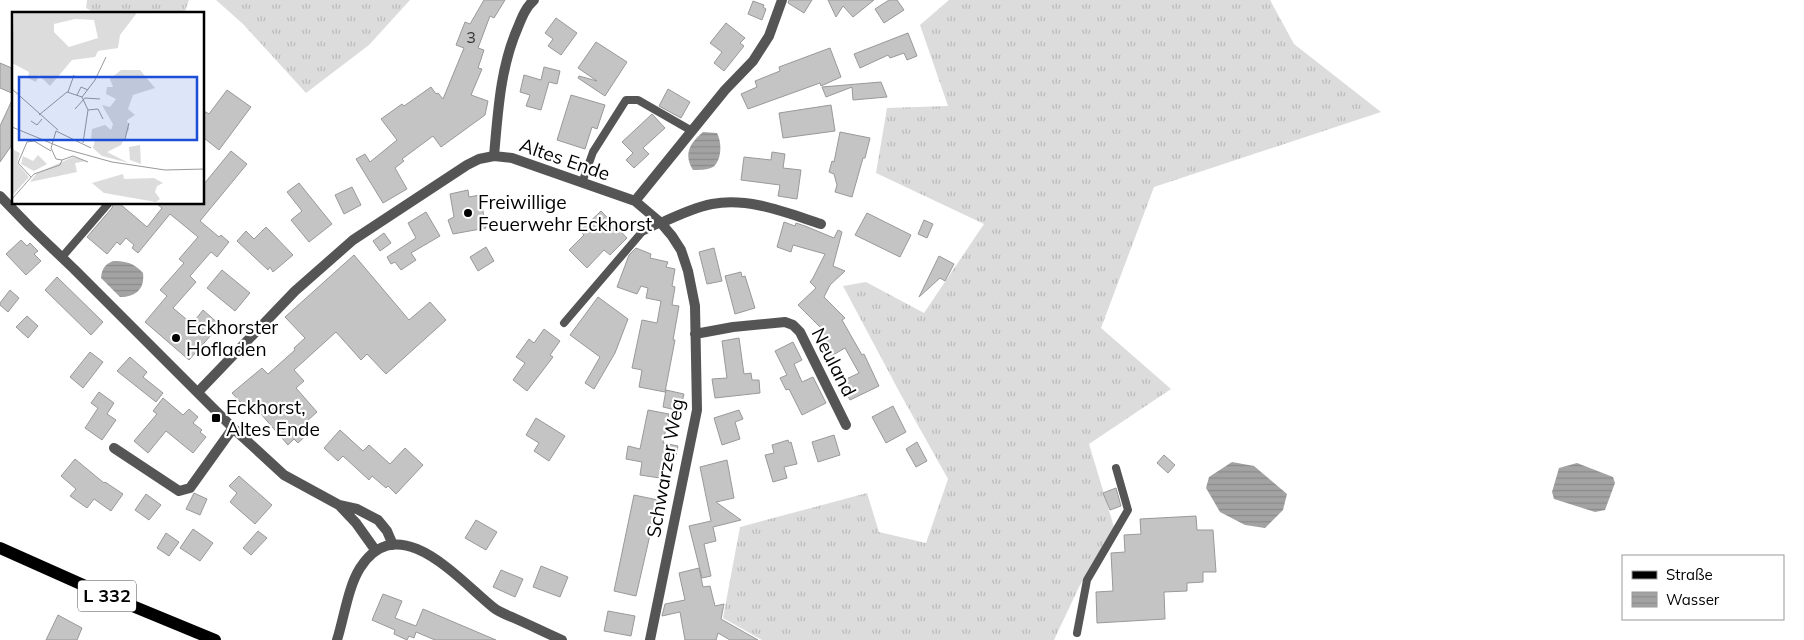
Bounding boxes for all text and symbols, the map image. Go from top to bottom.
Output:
inset map [12,12,205,205]
house number: 3 [466,27,476,47]
street label: Altes Ende [517,132,613,186]
place label: Freiwillige Feuerwehr Eckhorst [478,190,653,236]
marker: Freiwillige Feuerwehr Eckhorst [462,207,474,219]
place label: Eckhorster Hofladen [186,315,278,361]
street label: Neuland [807,324,861,400]
marker: Eckhorster Hofladen [170,332,182,344]
place label: Eckhorst, Altes Ende [226,395,320,441]
street label: Schwarzer Weg [641,397,689,539]
marker: Eckhorst, Altes Ende [210,412,222,424]
legend [1622,555,1784,620]
text: Straße [1666,565,1713,584]
road number: L 332 [78,580,136,612]
text: Wasser [1666,590,1720,609]

